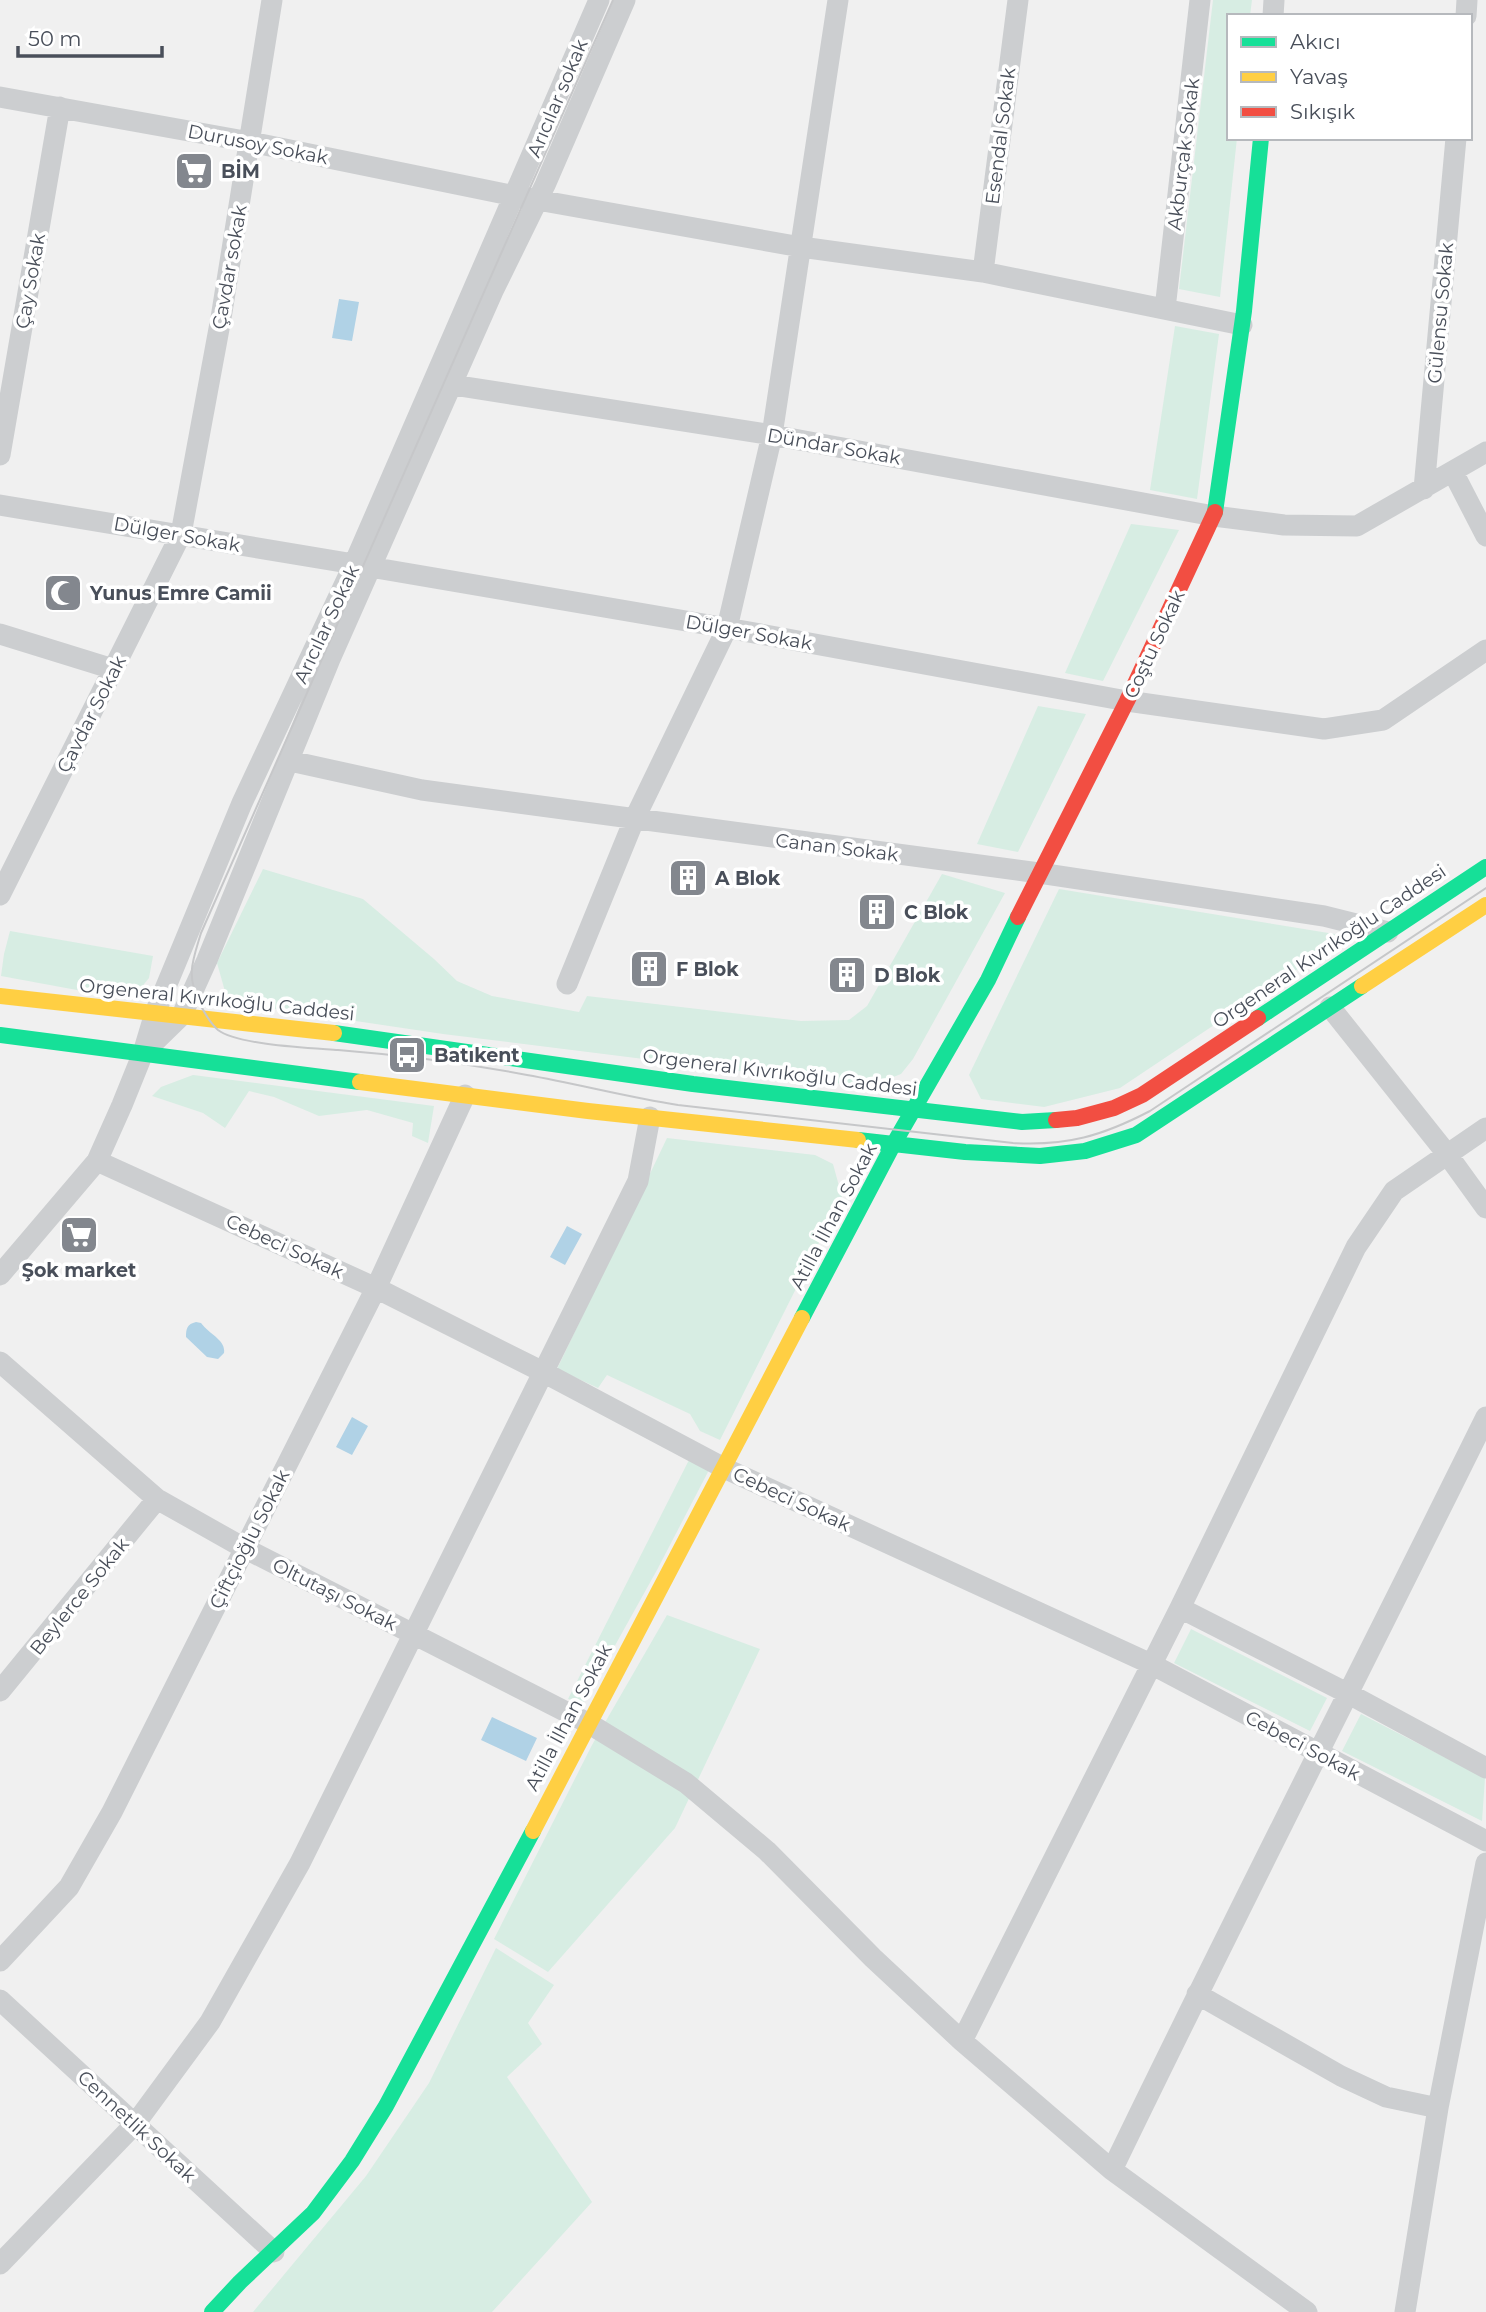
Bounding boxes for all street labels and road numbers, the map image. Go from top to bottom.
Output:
street label: Arıcılar sokak [522,35,593,161]
street label: Esendal Sokak [981,66,1020,206]
street label: Akburçak Sokak [1163,76,1204,232]
street label: Durusoy Sokak [186,120,331,169]
street label: Çavdar sokak [207,202,252,331]
street label: Çay Sokak [11,231,50,331]
street label: Gülensu Sokak [1423,241,1458,384]
street label: Dündar Sokak [765,423,903,470]
street label: Dülger Sokak [112,512,243,557]
street label: Arıcılar Sokak [289,561,364,687]
street label: Coştu Sokak [1119,586,1190,702]
street label: Dülger Sokak [684,610,815,655]
street label: Çavdar Sokak [52,651,131,777]
street label: Canan Sokak [774,829,900,867]
street label: Orgeneral Kıvrıkoğlu Caddesi [1208,860,1450,1033]
street label: Orgeneral Kıvrıkoğlu Caddesi [78,974,356,1025]
street label: Orgeneral Kıvrıkoğlu Caddesi [641,1044,919,1101]
street label: Atilla İlhan Sokak [785,1138,882,1294]
street label: Cebeci Sokak [222,1209,348,1284]
street label: Cebeci Sokak [729,1462,855,1537]
street label: Çiftçioğlu Sokak [204,1465,295,1613]
street label: Beylerce Sokak [25,1533,134,1660]
street label: Oltutaşı Sokak [269,1553,401,1636]
street label: Atilla İlhan Sokak [520,1639,617,1795]
street label: Cebeci Sokak [1241,1706,1365,1786]
street label: Cennetlik Sokak [73,2066,201,2187]

